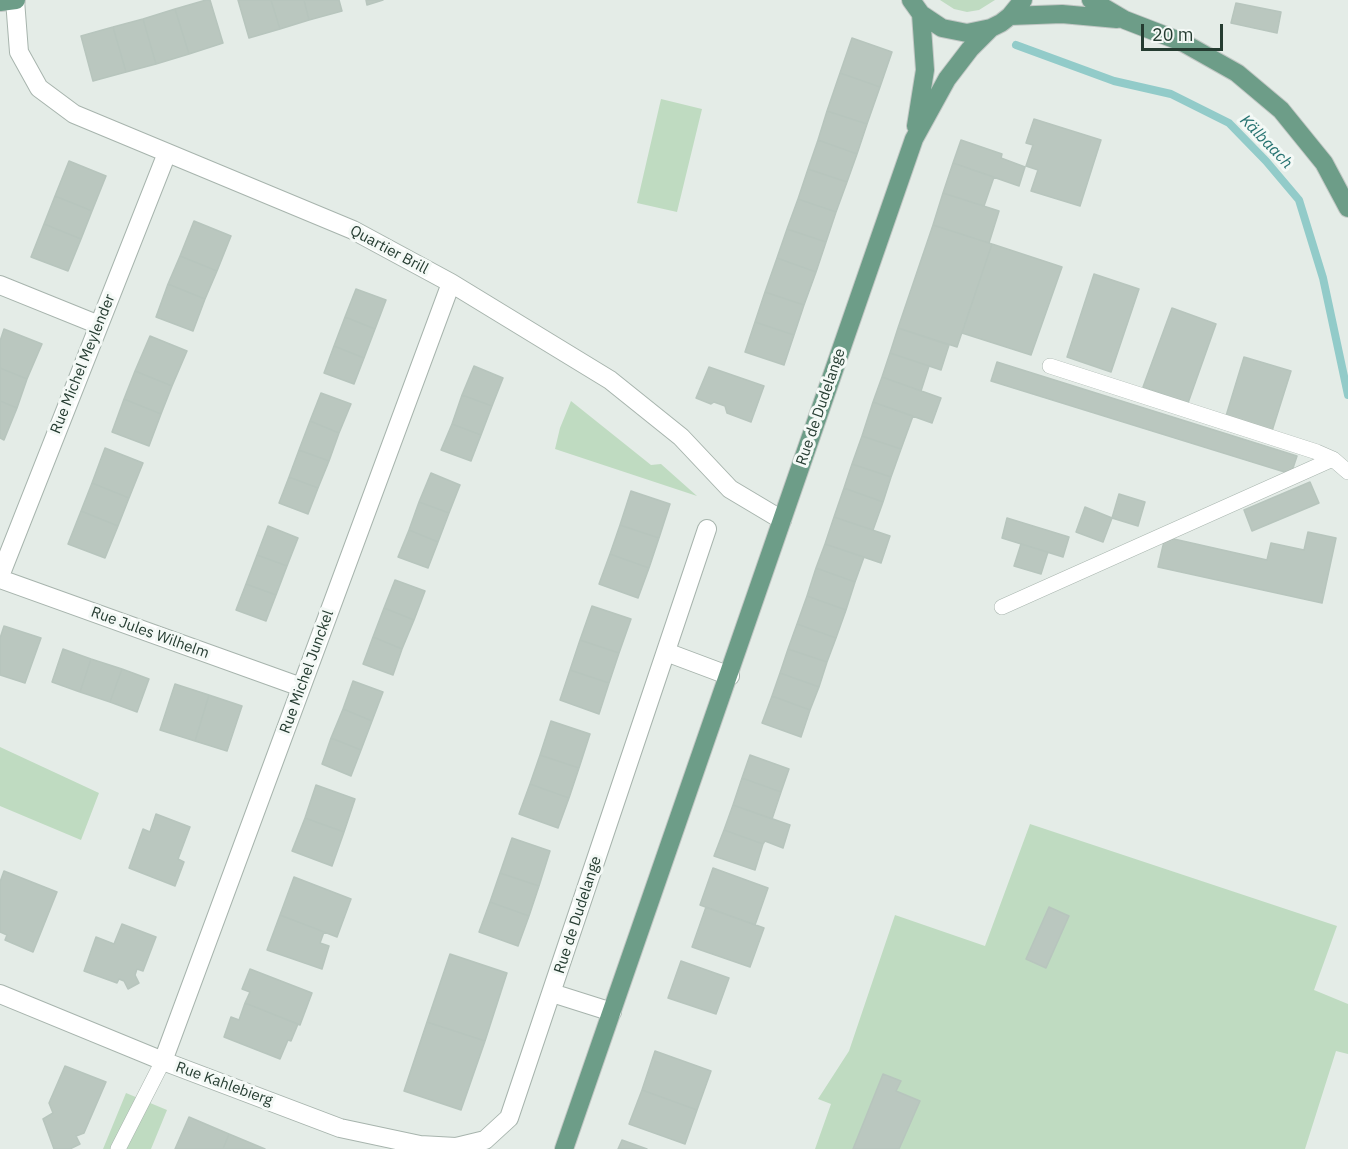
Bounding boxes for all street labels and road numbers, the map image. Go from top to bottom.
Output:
street label: Quartier Brill [347,222,431,278]
street label: Rue Michel Meylender [47,292,119,436]
street label: Rue de Dudelange [793,346,849,468]
street label: Rue Jules Wilhelm [88,603,212,663]
street label: Rue Michel Junckel [276,608,338,736]
street label: Rue de Dudelange [551,854,605,976]
street label: Rue Kahlebierg [173,1058,275,1110]

